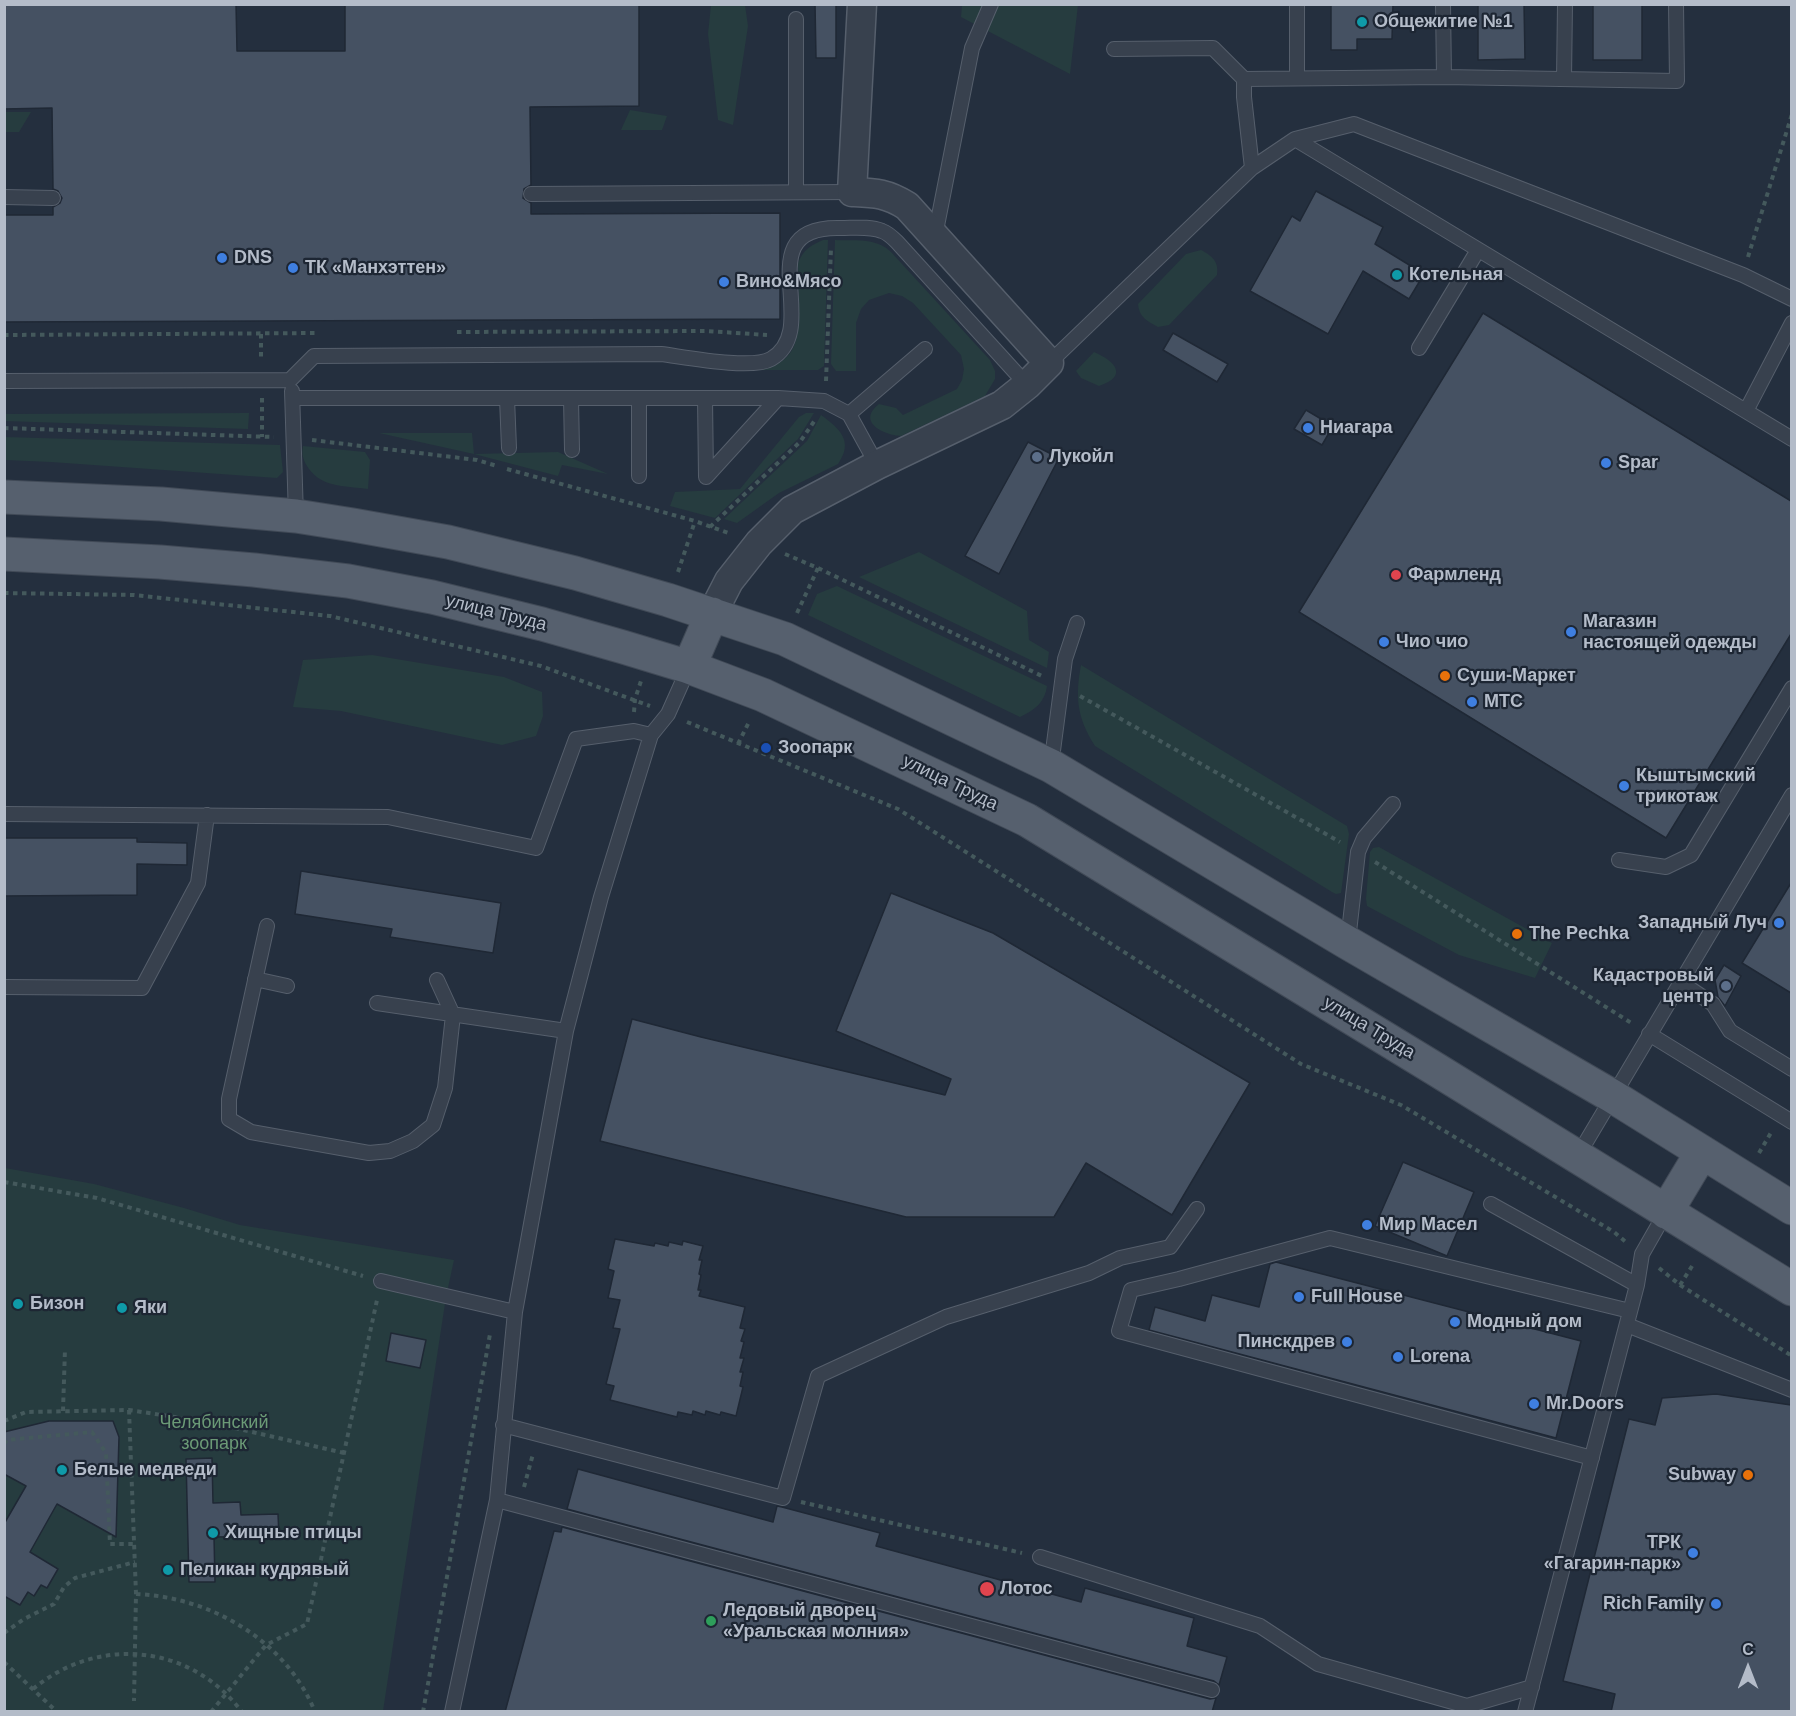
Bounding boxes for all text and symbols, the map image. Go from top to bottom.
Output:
place label: Общежитие №1 [1374,11,1513,33]
marker: Общежитие №1 [1355,15,1369,29]
place label: DNS [234,247,272,269]
marker: DNS [215,251,229,265]
place label: ТК «Манхэттен» [305,257,446,279]
marker: ТК «Манхэттен» [286,261,300,275]
place label: Котельная [1409,264,1503,286]
marker: Котельная [1390,268,1404,282]
place label: Вино&Мясо [736,271,841,293]
marker: Вино&Мясо [717,275,731,289]
place label: Ниагара [1320,417,1393,439]
marker: Ниагара [1301,421,1315,435]
place label: Лукойл [1049,446,1114,468]
marker: Лукойл [1030,450,1044,464]
place label: Spar [1618,452,1658,474]
marker: Spar [1599,456,1613,470]
place label: Фармленд [1408,564,1501,586]
marker: Фармленд [1389,568,1403,582]
street label: улица Труда [443,590,549,636]
place label: Магазин настоящей одежды [1583,611,1757,654]
marker: Магазин настоящей одежды [1564,625,1578,639]
place label: Чио чио [1396,631,1468,653]
marker: Чио чио [1377,635,1391,649]
place label: Суши-Маркет [1457,665,1576,687]
marker: Суши-Маркет [1438,669,1452,683]
place label: МТС [1484,691,1523,713]
marker: МТС [1465,695,1479,709]
place label: Зоопарк [778,737,852,759]
marker: Зоопарк [759,741,773,755]
street label: улица Труда [899,751,1001,815]
place label: Кыштымский трикотаж [1636,765,1756,808]
marker: Кыштымский трикотаж [1617,779,1631,793]
place label: Западный Луч [1638,912,1767,934]
marker: Западный Луч [1772,916,1786,930]
place label: The Pechka [1529,923,1629,945]
marker: The Pechka [1510,927,1524,941]
place label: Кадастровый центр [1593,965,1714,1008]
marker: Кадастровый центр [1719,979,1733,993]
street label: улица Труда [1319,992,1419,1064]
place label: Мир Масел [1379,1214,1478,1236]
marker: Мир Масел [1360,1218,1374,1232]
place label: Full House [1311,1286,1403,1308]
marker: Full House [1292,1290,1306,1304]
place label: Бизон [30,1293,84,1315]
marker: Бизон [11,1297,25,1311]
place label: Яки [134,1297,167,1319]
marker: Яки [115,1301,129,1315]
place label: Модный дом [1467,1311,1582,1333]
marker: Модный дом [1448,1315,1462,1329]
place label: Пинскдрев [1238,1331,1335,1353]
marker: Пинскдрев [1340,1335,1354,1349]
place label: Lorena [1410,1346,1470,1368]
marker: Lorena [1391,1350,1405,1364]
place label: Mr.Doors [1546,1393,1624,1415]
marker: Mr.Doors [1527,1397,1541,1411]
park label: Челябинский зоопарк [160,1412,268,1454]
place label: Белые медведи [74,1459,217,1481]
marker: Белые медведи [55,1463,69,1477]
place label: Subway [1668,1464,1736,1486]
marker: Subway [1741,1468,1755,1482]
place label: Хищные птицы [225,1522,362,1544]
marker: Хищные птицы [206,1526,220,1540]
place label: ТРК «Гагарин-парк» [1544,1532,1681,1574]
marker: ТРК «Гагарин-парк» [1686,1546,1700,1560]
place label: Пеликан кудрявый [180,1559,349,1581]
marker: Пеликан кудрявый [161,1563,175,1577]
place label: Лотос [1000,1578,1053,1600]
marker: Лотос [978,1580,996,1598]
place label: Rich Family [1603,1593,1704,1615]
marker: Rich Family [1709,1597,1723,1611]
place label: Ледовый дворец «Уральская молния» [723,1600,909,1642]
marker: Ледовый дворец «Уральская молния» [704,1614,718,1628]
north arrow [1718,1638,1778,1698]
text: С [1742,1641,1754,1658]

